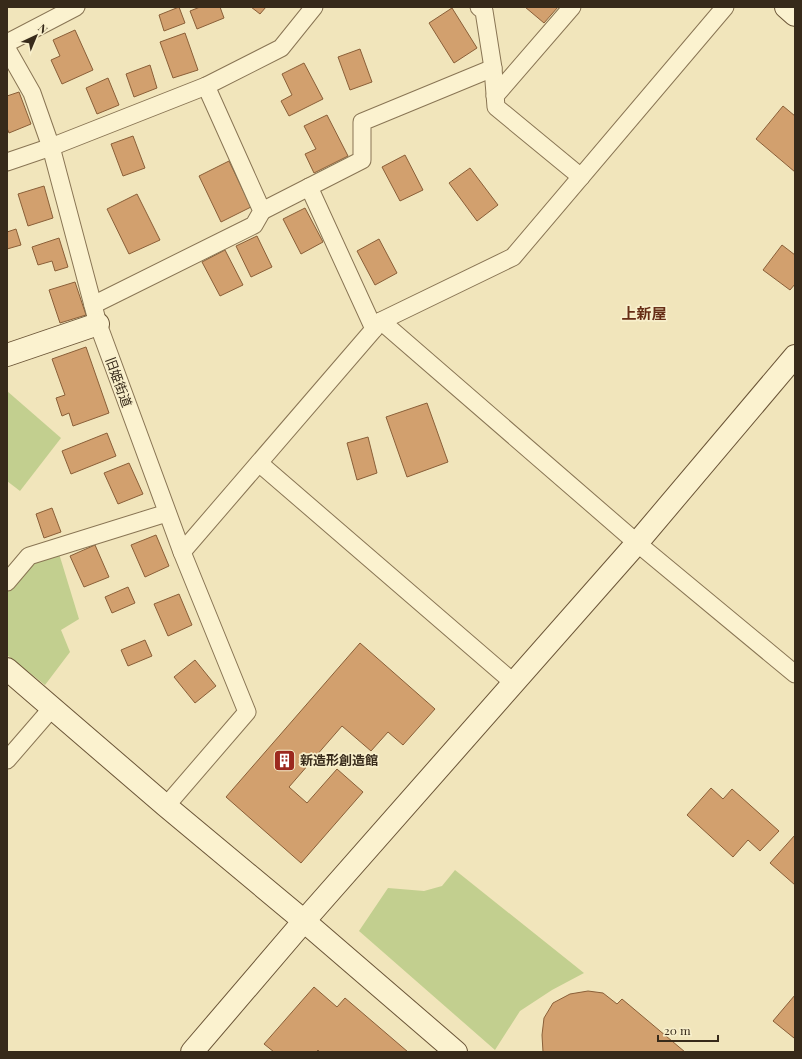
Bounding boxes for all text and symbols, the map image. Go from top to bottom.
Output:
north arrow [16,16,56,56]
text: N [35,20,51,37]
district label: 上新屋 [621,303,667,323]
street label: 旧姫街道 [103,354,136,409]
building icon: 新造形創造館 [272,747,298,773]
place label: 新造形創造館 [300,751,378,768]
scale bar [658,1017,718,1043]
text: 20 m [664,1022,691,1038]

